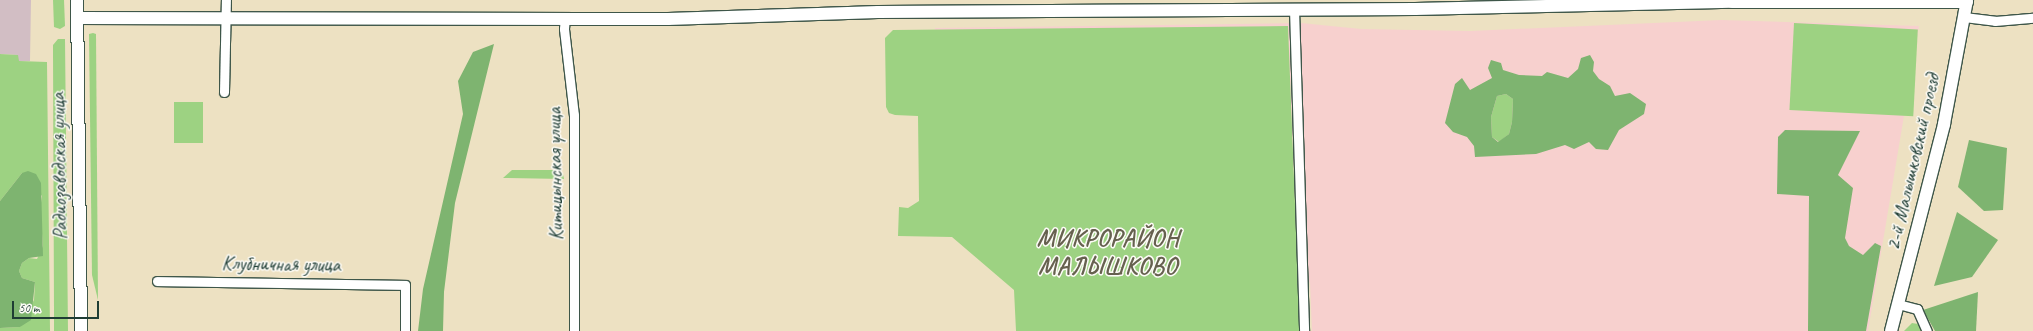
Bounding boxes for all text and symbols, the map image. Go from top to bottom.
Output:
street label: 2-й Малышковский проезд [1881,71,1945,253]
street label: Радиозаводская улица [46,92,72,240]
street label: Китицынская улица [542,107,568,241]
district label: МИКРОРАЙОН МАЛЫШКОВО [1034,225,1182,281]
street label: Клубничная улица [221,251,341,277]
scale bar [14,293,101,319]
text: 50 m [19,300,39,316]

